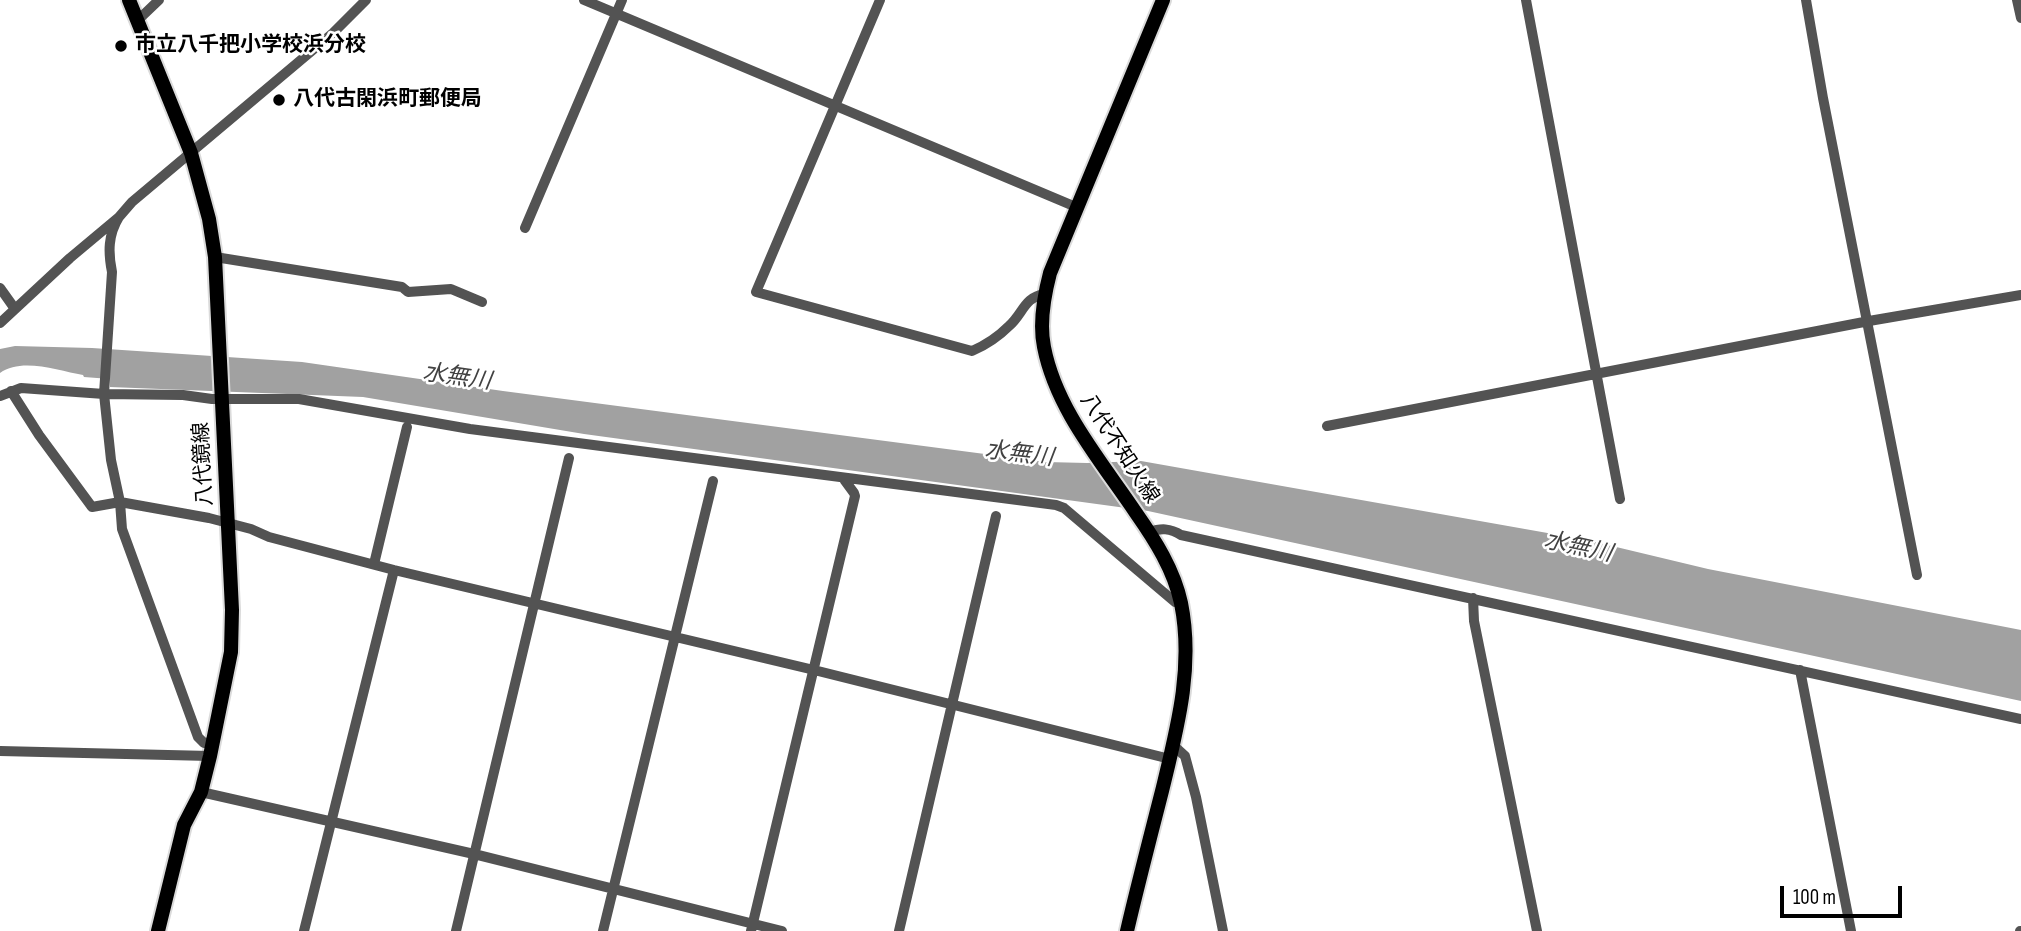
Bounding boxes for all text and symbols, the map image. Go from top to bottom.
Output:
place label: 市立八千把小学校浜分校 [135,33,366,59]
marker: 市立八千把小学校浜分校 [113,38,129,54]
place label: 八代古閑浜町郵便局 [293,87,482,113]
marker: 八代古閑浜町郵便局 [271,92,287,108]
water label: 水無川 [421,360,493,396]
street label: 八代不知火線 [1074,389,1164,509]
street label: 八代鏡線 [189,421,219,507]
water label: 水無川 [983,437,1055,473]
water label: 水無川 [1541,527,1615,569]
scale bar [1783,872,1906,916]
text: 100 m [1793,885,1836,910]

